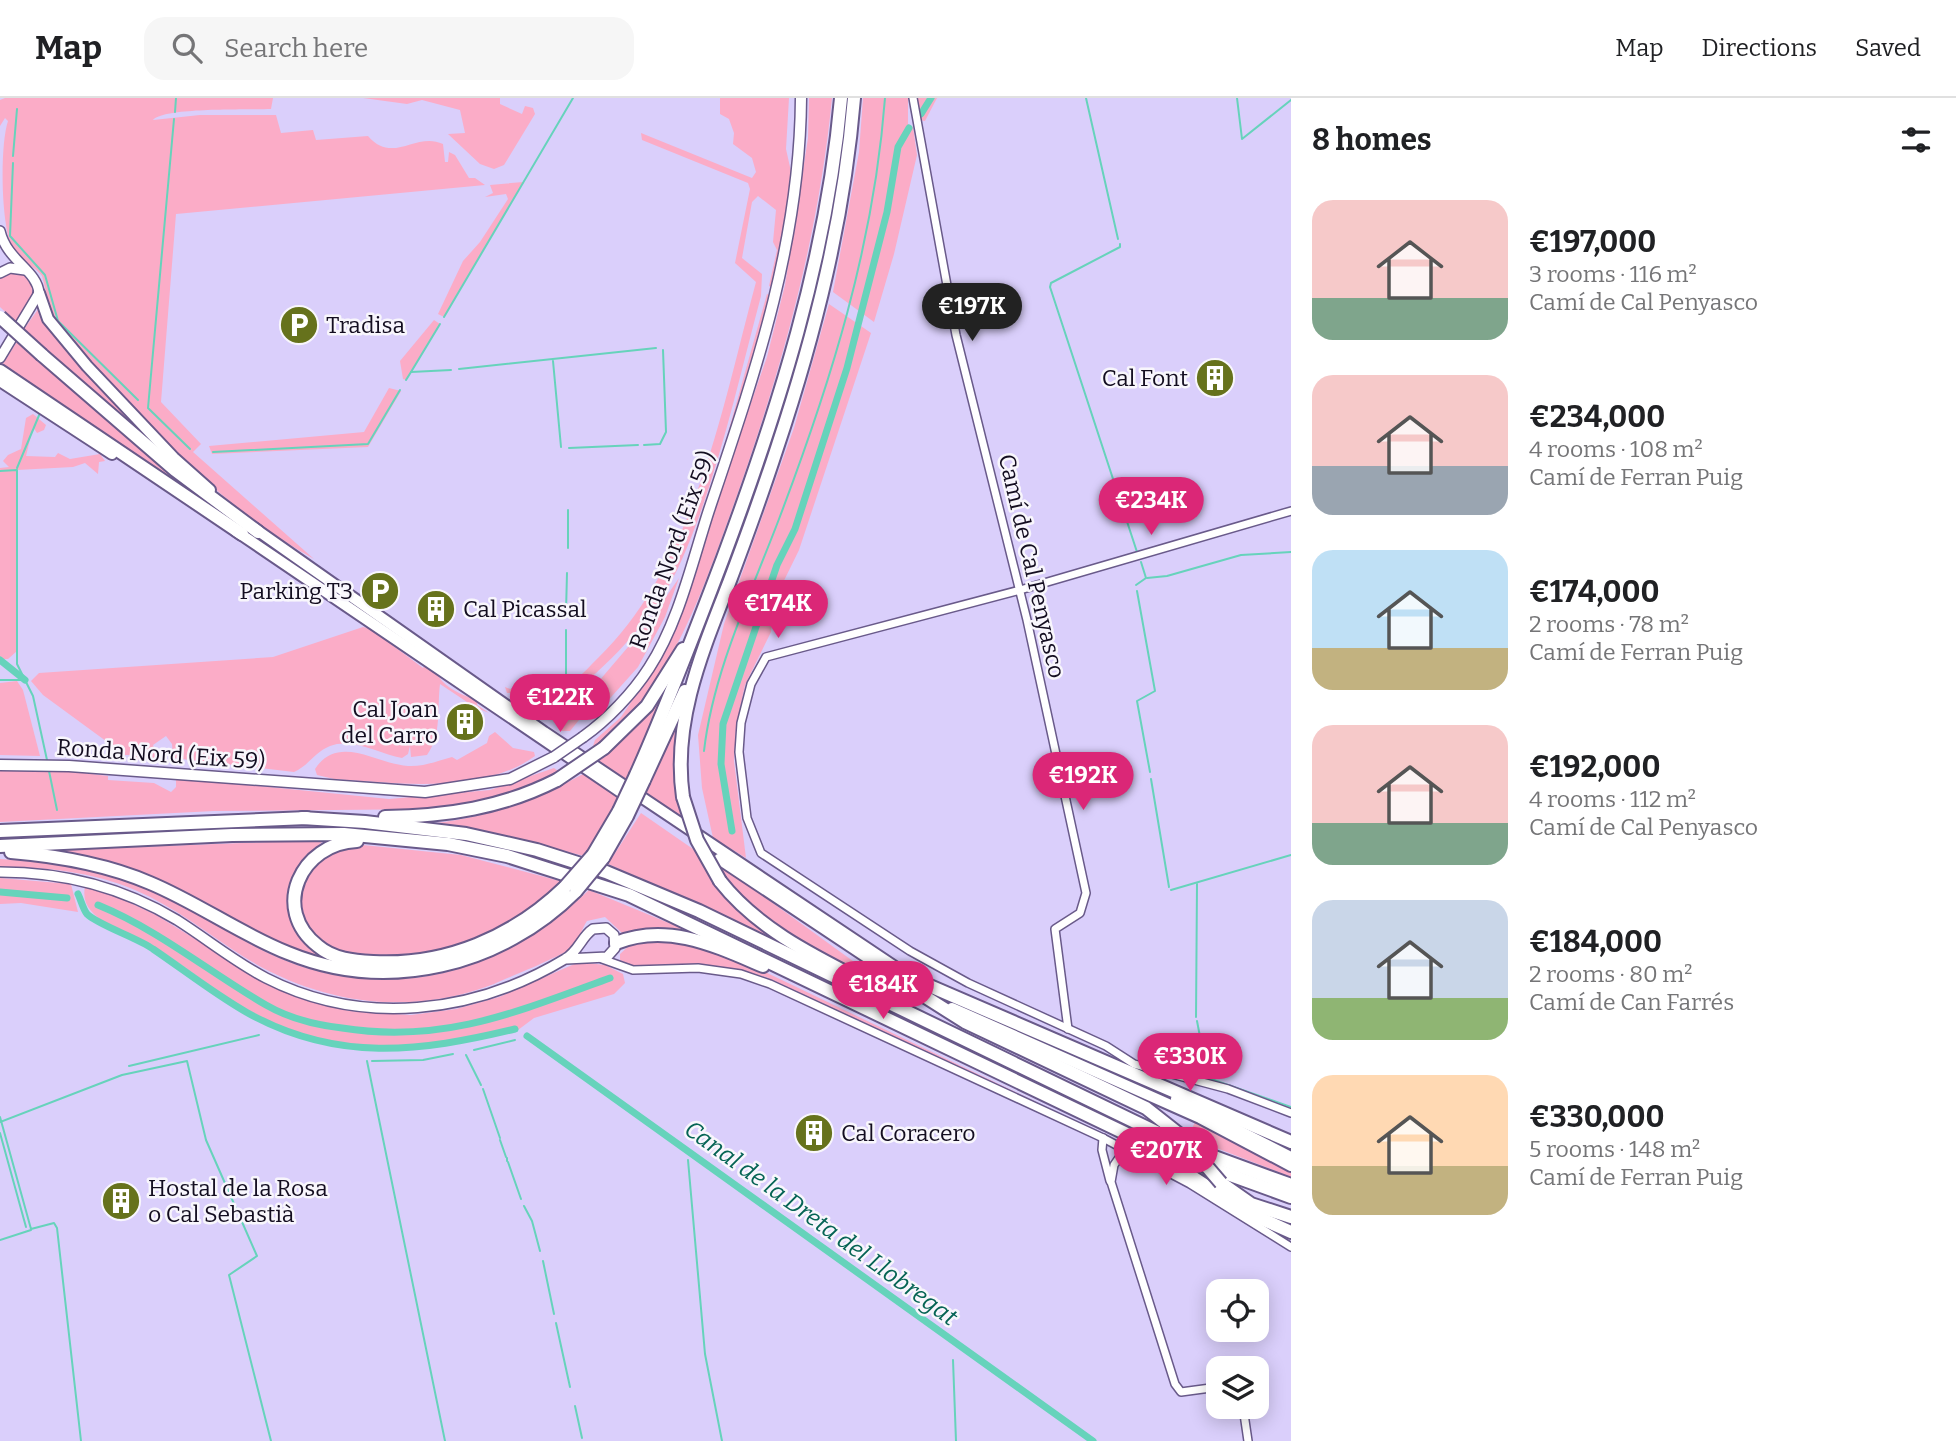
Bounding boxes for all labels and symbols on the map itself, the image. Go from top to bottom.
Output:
pin: €197K [923,284,1021,343]
parking icon: Tradisa [278,304,320,346]
place label: Tradisa [326,311,405,339]
building icon: Cal Font [1194,357,1236,399]
place label: Cal Font [1102,364,1188,392]
street label: Ronda Nord (Eix 59) [623,447,721,653]
street label: Camí de Cal Penyasco [993,451,1071,681]
pin: €234K [1102,478,1200,537]
parking icon: Parking T3 [359,570,401,612]
place label: Parking T3 [239,577,353,605]
pin: €174K [729,580,827,640]
building icon: Cal Picassal [415,588,457,630]
place label: Cal Picassal [463,595,587,623]
pin: €122K [511,674,609,734]
place label: Cal Joan del Carro [341,695,438,749]
building icon: Cal Joan del Carro [444,701,486,743]
street label: Ronda Nord (Eix 59) [56,733,266,775]
pin: €192K [1034,752,1132,812]
pin: €184K [834,962,932,1021]
pin: €330K [1141,1034,1239,1093]
building icon: Cal Coracero [793,1112,835,1154]
water label: Canal de la Dreta del Llobregat [679,1115,963,1332]
place label: Cal Coracero [841,1119,975,1147]
pin: €207K [1117,1128,1215,1187]
place label: Hostal de la Rosa o Cal Sebastià [148,1174,328,1228]
building icon: Hostal de la Rosa o Cal Sebastià [100,1180,142,1222]

